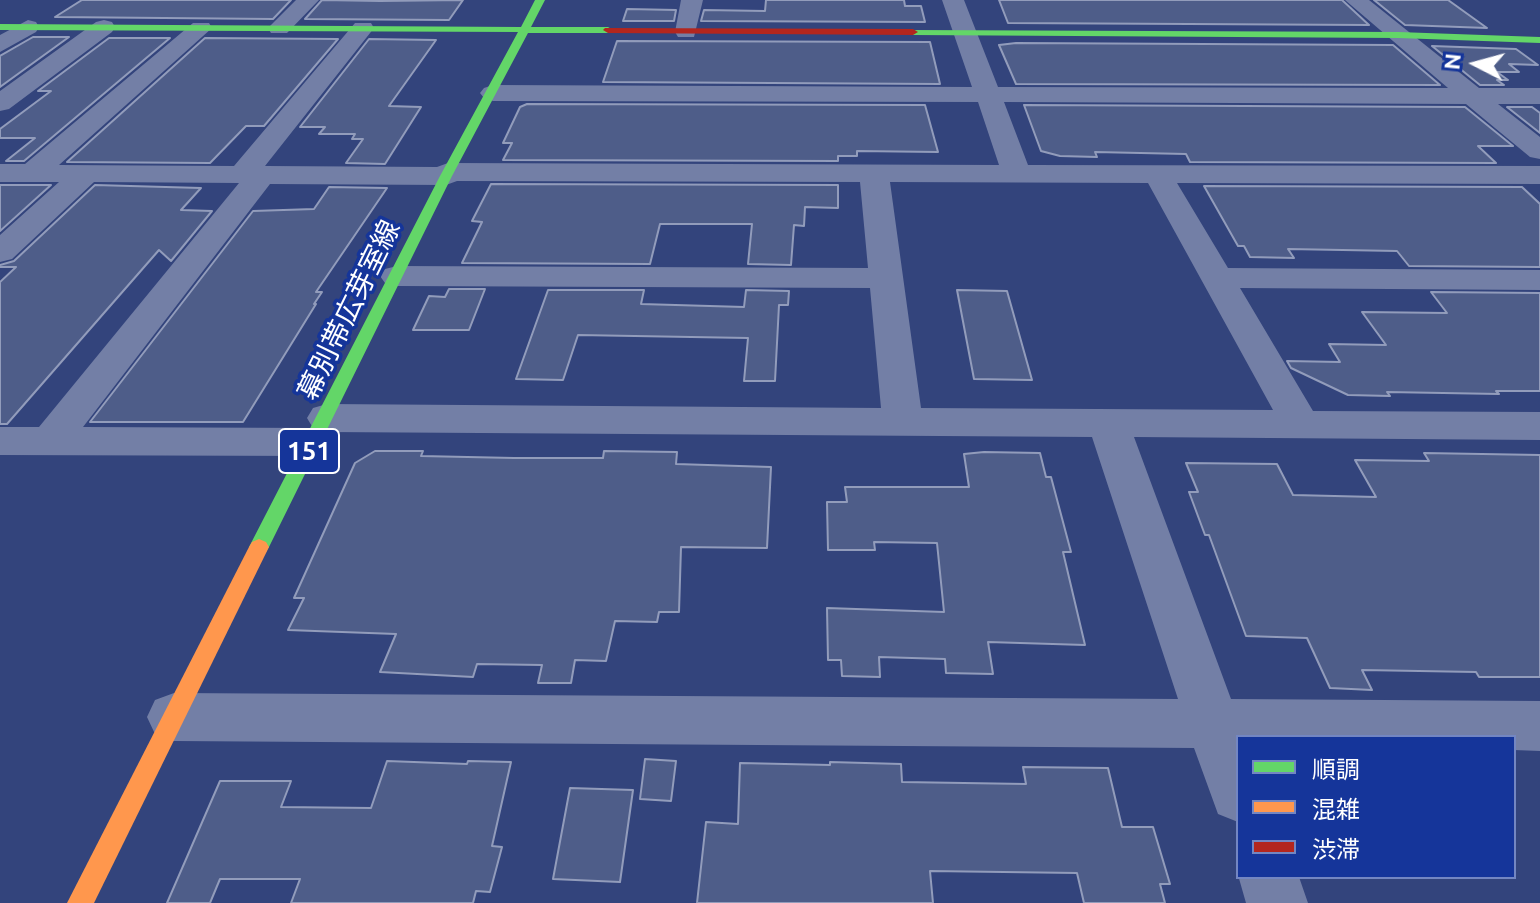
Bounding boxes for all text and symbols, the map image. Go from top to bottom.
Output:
north arrow [1436,24,1516,104]
text: N [1438,52,1465,71]
street label: 幕別帯広芽室線 [291,215,407,405]
road number: 151 [279,429,339,473]
legend [1236,735,1516,879]
text: 順調 [1312,756,1360,783]
text: 混雑 [1312,796,1360,823]
text: 渋滞 [1312,836,1360,863]

